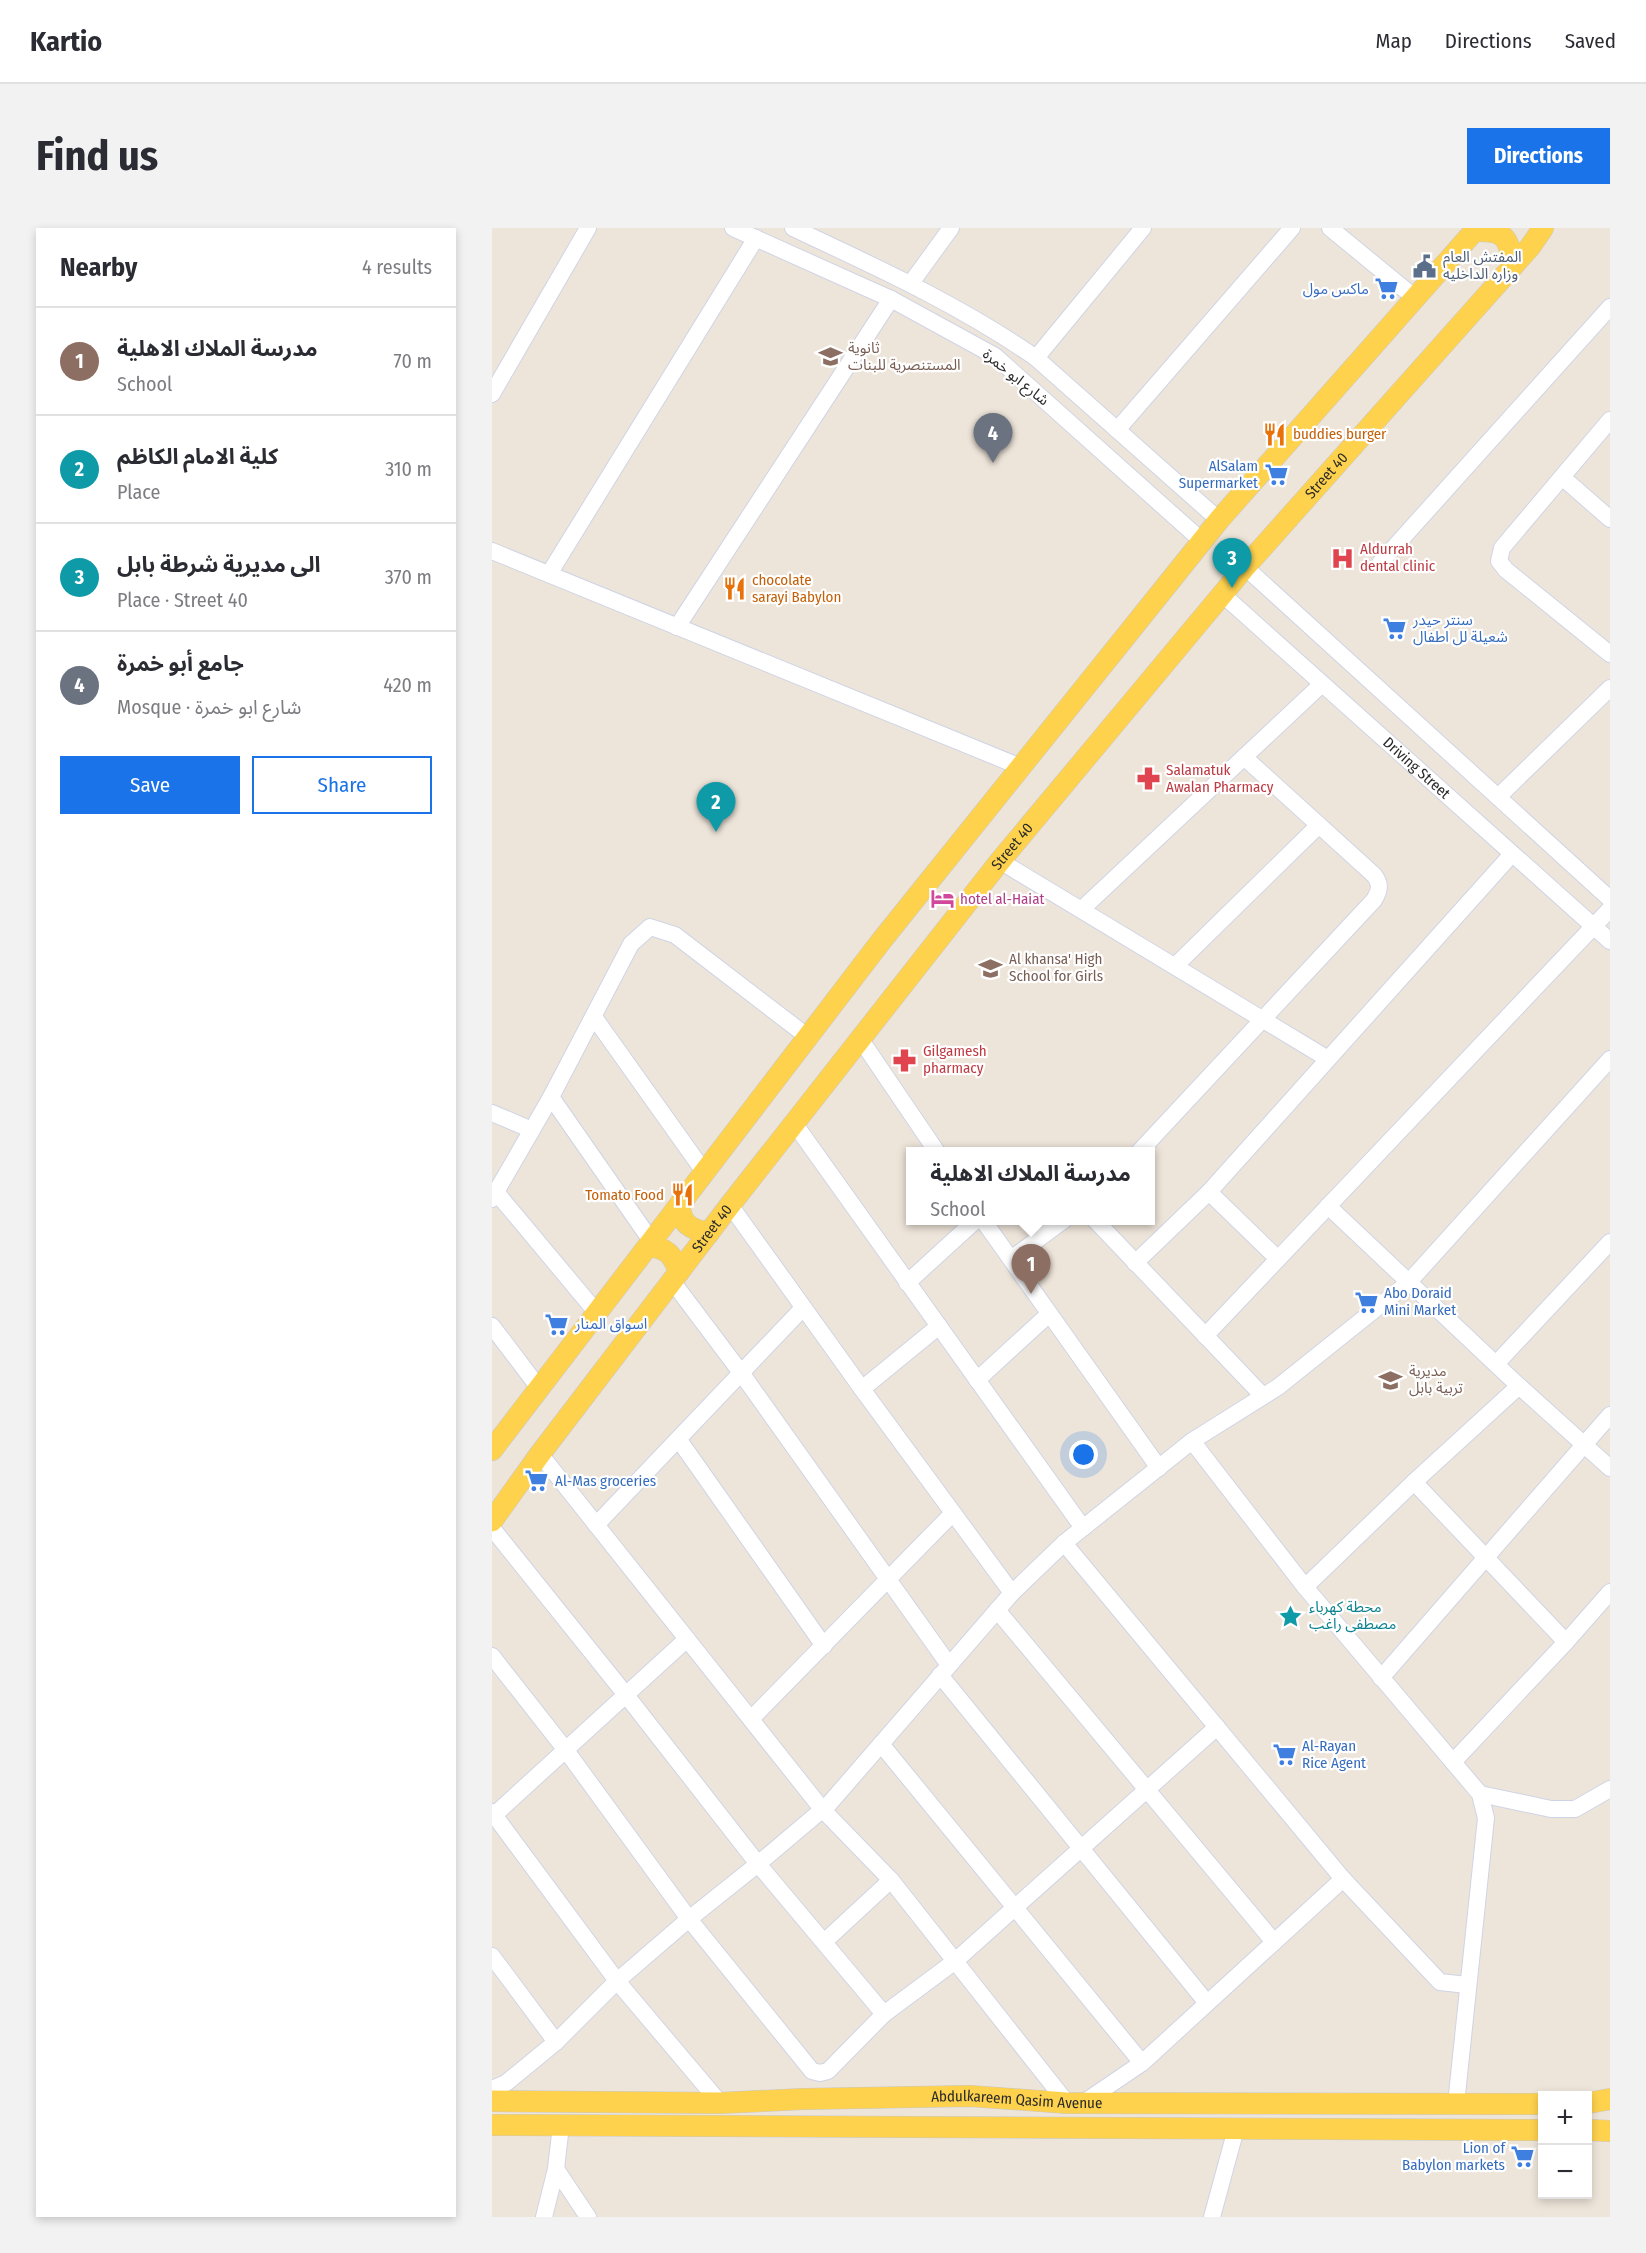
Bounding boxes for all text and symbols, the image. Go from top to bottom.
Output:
text: Kartio [30,25,102,58]
text: Map [1375,28,1412,54]
text: Directions [1445,28,1532,54]
text: Saved [1565,28,1616,54]
button: Directions [1467,128,1610,184]
text: Find us [36,131,158,181]
place label: المفتش العام وزاره الداخليه [1443,248,1522,283]
text: Nearby [60,252,137,283]
public building icon: المفتش العام وزاره الداخليه [1412,253,1438,279]
text: 4 results [362,255,432,279]
supermarket icon: ماكس مول [1374,276,1400,302]
place label: ماكس مول [1303,280,1369,298]
text: مدرسة الملاك الاهلية [117,335,318,362]
place label: ثانوية المستنصرية للبنات [848,339,961,374]
school or university icon: ثانوية المستنصرية للبنات [817,344,843,370]
street label: شارع ابو خمرة [977,345,1053,412]
text: 1 [75,349,84,373]
text: 70 m [394,349,432,373]
text: School [117,372,172,396]
pin: 4 [974,414,1012,463]
restaurant icon: buddies burger [1262,421,1288,447]
place label: buddies burger [1293,425,1387,443]
text: كلية الامام الكاظم [117,443,278,470]
street label: Street 40 [1301,449,1352,502]
text: 2 [75,457,84,481]
text: 310 m [385,457,432,481]
place label: AlSalam Supermarket [1179,457,1258,492]
supermarket icon: AlSalam Supermarket [1263,462,1289,488]
text: Place [117,480,160,504]
pin: 3 [1212,538,1252,588]
place label: Aldurrah dental clinic [1360,540,1436,575]
hospital icon: Aldurrah dental clinic [1329,545,1355,571]
text: الى مديرية شرطة بابل [117,551,320,578]
text: 3 [75,565,84,589]
text: 370 m [385,565,432,589]
place label: chocolate sarayi Babylon [752,571,841,606]
restaurant icon: chocolate sarayi Babylon [721,576,747,602]
text: Place · Street 40 [117,588,248,612]
place label: سنتر حيدر شعيلة لل اطفال [1412,611,1508,646]
supermarket icon: سنتر حيدر شعيلة لل اطفال [1382,616,1408,642]
text: جامع أبو خمرة [117,650,244,677]
text: 4 [74,673,85,697]
text: 420 m [383,673,432,697]
text: Mosque · شارع ابو خمرة [117,695,302,719]
street label: Driving Street [1379,733,1454,803]
button: Save [60,756,240,814]
button: Share [252,756,432,814]
place label: Salamatuk Awalan Pharmacy [1166,761,1274,796]
pharmacy icon: Salamatuk Awalan Pharmacy [1135,766,1161,792]
pin: 2 [696,782,736,832]
street label: Street 40 [988,819,1037,873]
hotel icon: hotel al-Haiat [929,886,955,912]
place label: hotel al-Haiat [960,890,1044,908]
place label: Al khansa' High School for Girls [1009,950,1103,985]
school or university icon: Al khansa' High School for Girls [978,955,1004,981]
place label: Gilgamesh pharmacy [923,1042,987,1077]
pharmacy icon: Gilgamesh pharmacy [892,1047,918,1073]
popup [906,1147,1155,1225]
text: مدرسة الملاك الاهلية [930,1160,1131,1187]
restaurant icon: Tomato Food [669,1182,695,1208]
place label: Tomato Food [585,1186,664,1204]
text: School [930,1197,986,1221]
street label: Street 40 [688,1201,736,1256]
pin: 1 [1012,1244,1050,1294]
place label: Abo Doraid Mini Market [1384,1284,1456,1319]
supermarket icon: Abo Doraid Mini Market [1353,1289,1379,1315]
supermarket icon: اسواق المنار [544,1311,570,1337]
place label: اسواق المنار [574,1315,647,1333]
place label: مديرية تربية بابل [1409,1362,1463,1397]
school or university icon: مديرية تربية بابل [1378,1367,1404,1393]
your location [1069,1440,1098,1469]
supermarket icon: Al-Mas groceries [524,1468,550,1494]
place label: Al-Mas groceries [555,1472,656,1490]
place label: محطة كهرباء مصطفى راغب [1309,1598,1396,1633]
place icon: محطة كهرباء مصطفى راغب [1278,1603,1304,1629]
place label: Al-Rayan Rice Agent [1302,1737,1366,1772]
supermarket icon: Al-Rayan Rice Agent [1271,1742,1297,1768]
street label: Abdulkareem Qasim Avenue [931,2087,1102,2112]
map controls [1538,2091,1592,2199]
button: + [1538,2091,1592,2145]
place label: Lion of Babylon markets [1402,2139,1506,2174]
supermarket icon: Lion of Babylon markets [1510,2144,1536,2170]
button: − [1538,2145,1592,2199]

